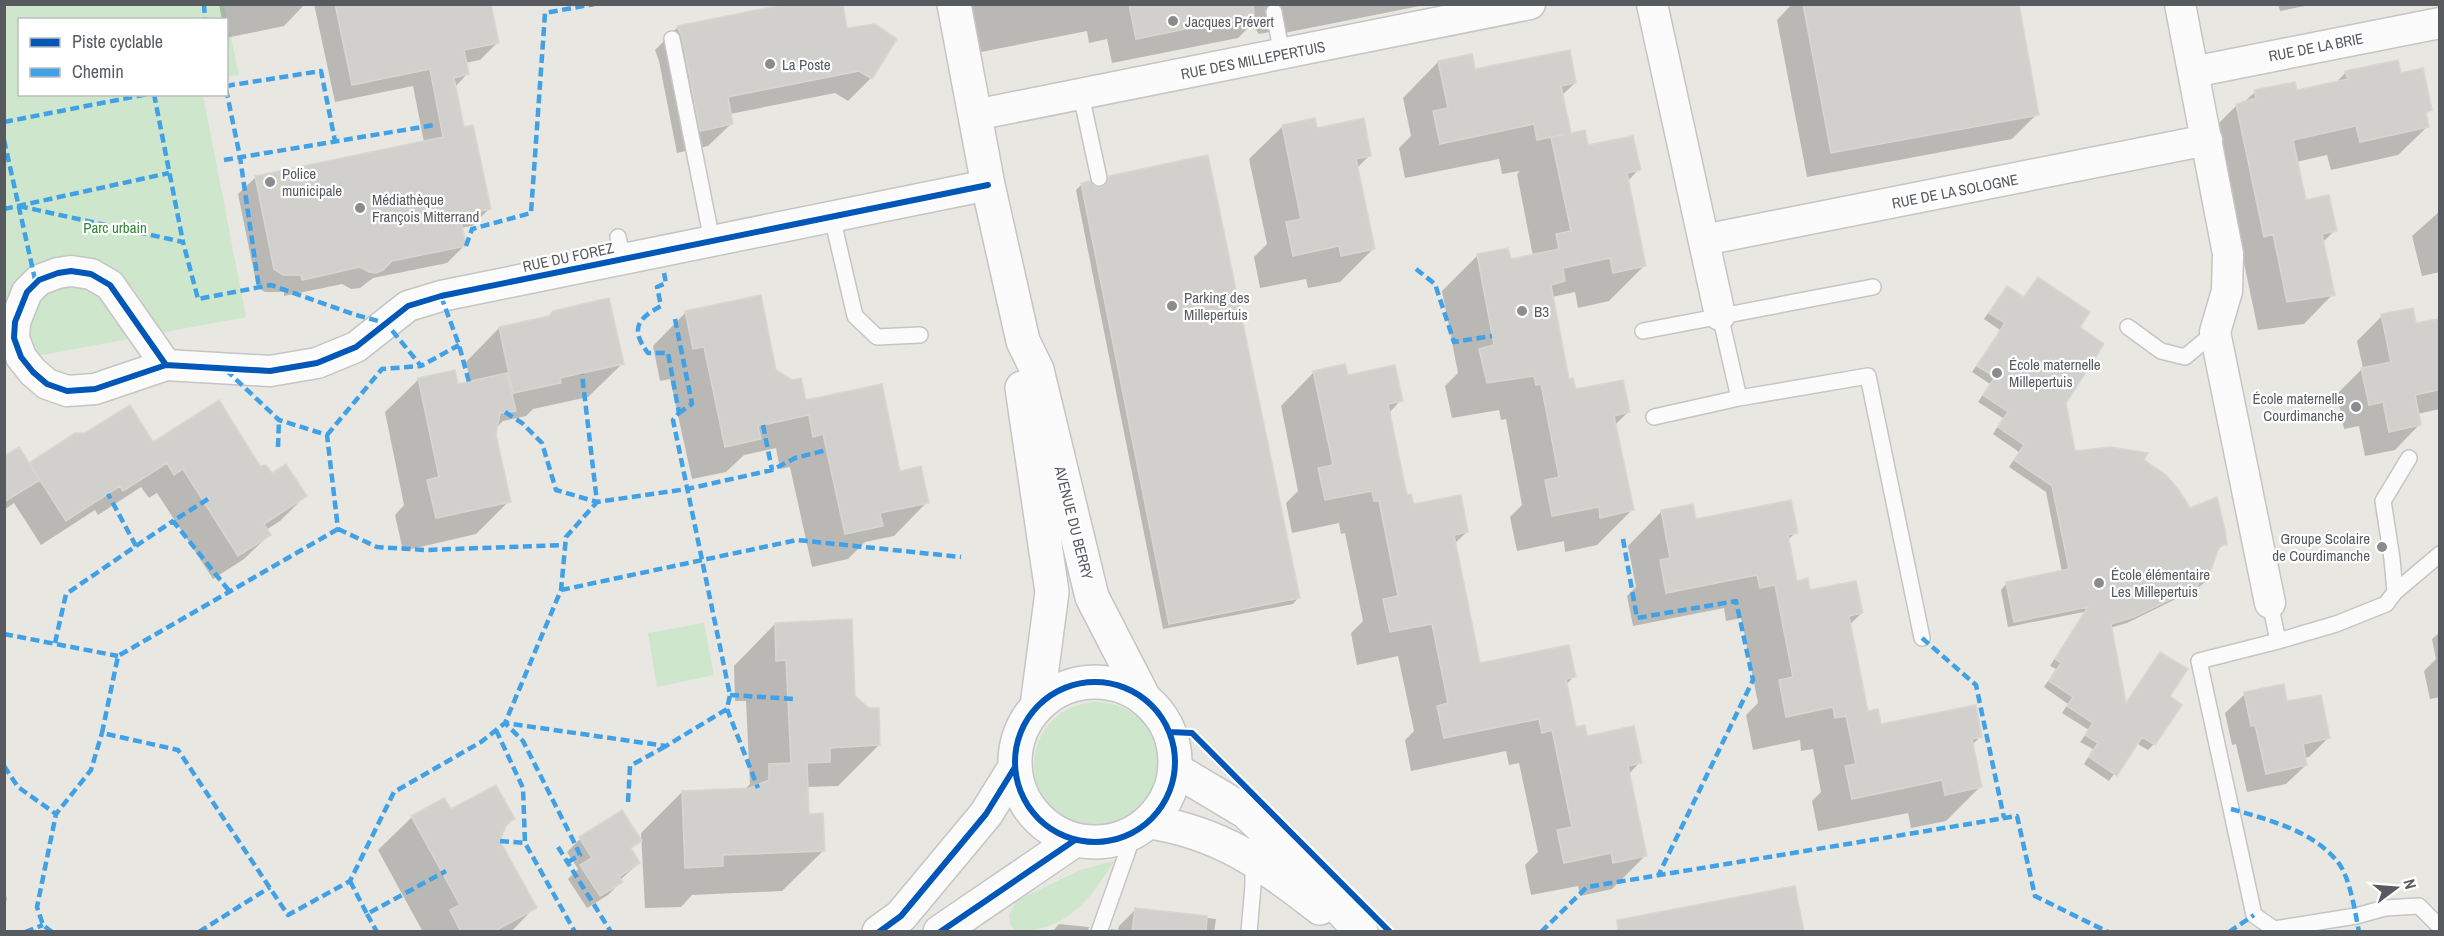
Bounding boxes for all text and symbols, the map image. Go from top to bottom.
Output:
place label: Jacques Prévert [1185,11,1274,32]
marker: Jacques Prévert [1166,14,1180,28]
legend [18,18,228,96]
street label: RUE DE LA BRIE [2267,27,2365,67]
text: Piste cyclable [72,29,163,54]
street label: RUE DES MILLEPERTUIS [1179,36,1327,84]
place label: La Poste [782,54,831,75]
marker: La Poste [763,57,777,71]
text: Chemin [72,59,124,84]
place label: Police municipale [282,163,342,201]
street label: RUE DE LA SOLOGNE [1890,168,2020,214]
marker: Police municipale [263,175,277,189]
place label: Médiathèque François Mitterrand [372,189,479,227]
marker: Médiathèque François Mitterrand [353,201,367,215]
park label: Parc urbain [83,217,147,238]
street label: RUE DU FOREZ [521,237,616,277]
place label: Parking des Millepertuis [1184,287,1250,325]
marker: Parking des Millepertuis [1165,299,1179,313]
place label: B3 [1534,301,1549,322]
marker: B3 [1515,304,1529,318]
place label: École maternelle Millepertuis [2009,354,2101,392]
marker: École maternelle Millepertuis [1990,366,2004,380]
place label: École maternelle Courdimanche [2252,388,2344,426]
marker: École maternelle Courdimanche [2349,400,2363,414]
street label: AVENUE DU BERRY [1049,463,1098,583]
place label: Groupe Scolaire de Courdimanche [2272,528,2370,566]
marker: Groupe Scolaire de Courdimanche [2375,540,2389,554]
place label: École élémentaire Les Millepertuis [2111,564,2210,602]
marker: École élémentaire Les Millepertuis [2092,576,2106,590]
north arrow [2366,858,2426,918]
text: N [2399,876,2422,891]

